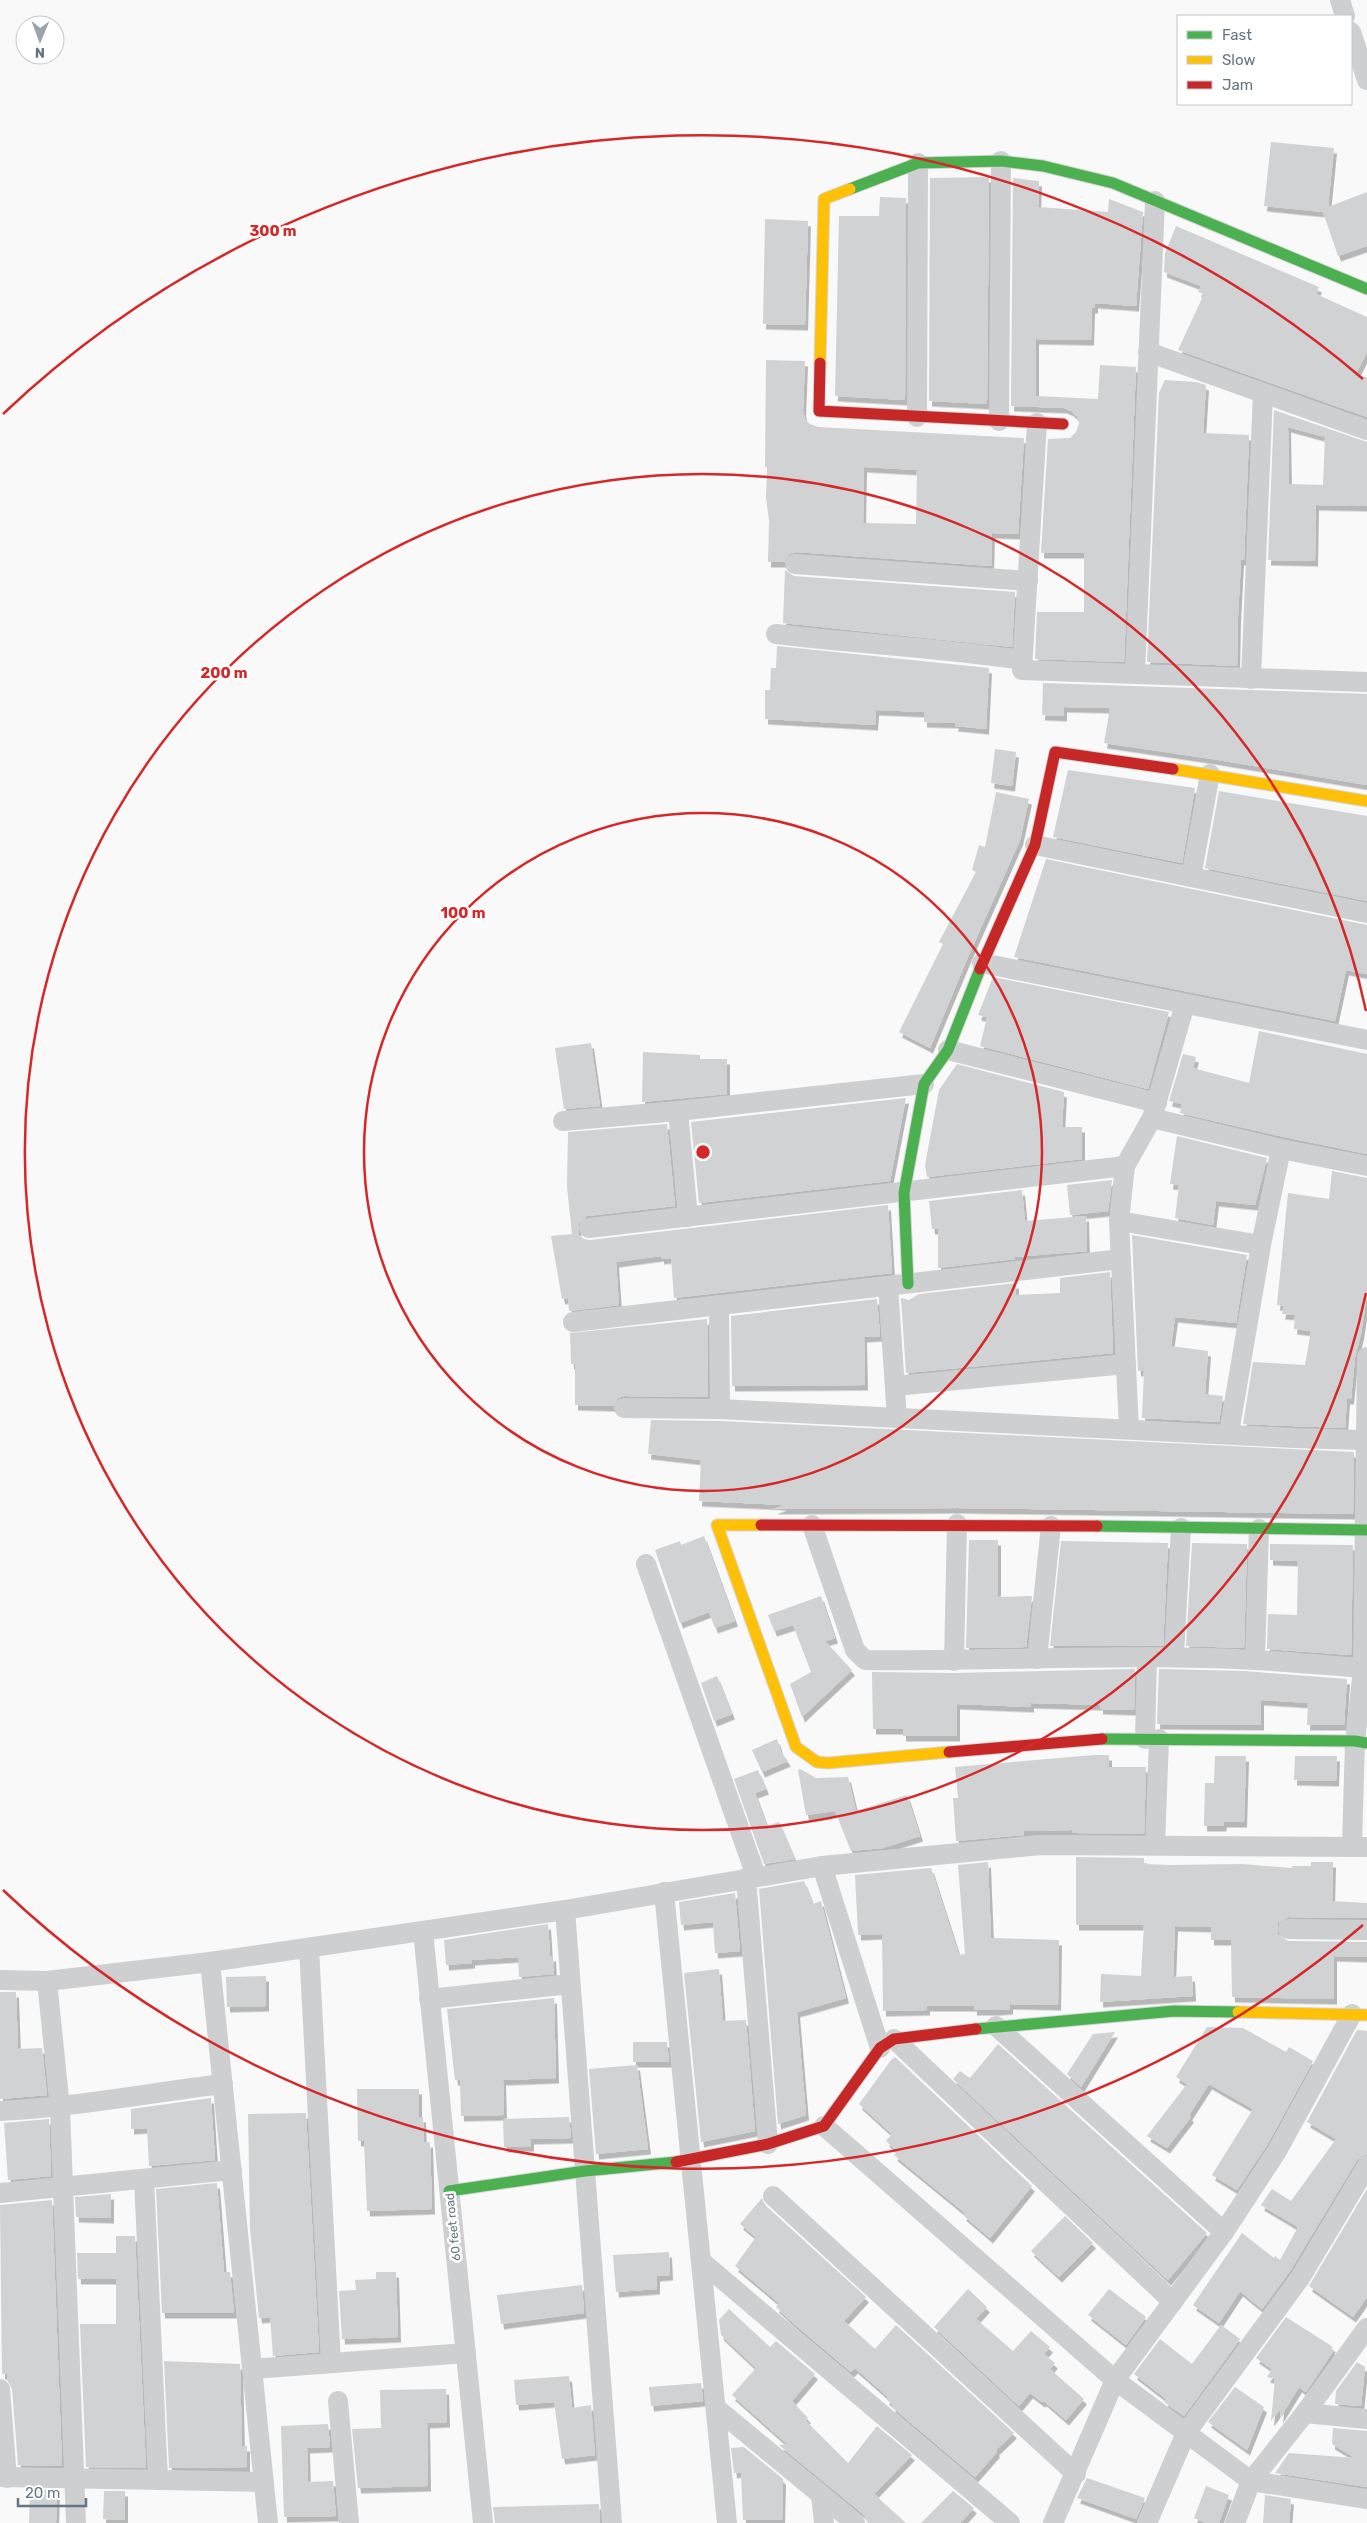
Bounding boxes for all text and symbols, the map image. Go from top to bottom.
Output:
north arrow [15,15,65,65]
legend [1177,15,1352,105]
text: Fast [1222,26,1252,44]
text: N [35,44,45,61]
text: Slow [1222,51,1255,69]
text: Jam [1222,76,1253,94]
text: 300 m [249,222,297,240]
text: 200 m [200,664,248,682]
text: 100 m [441,904,485,922]
centre of rings [694,1143,712,1161]
street label: 60 feet road [442,2192,464,2262]
scale bar [18,2476,85,2508]
text: 20 m [25,2484,60,2502]

